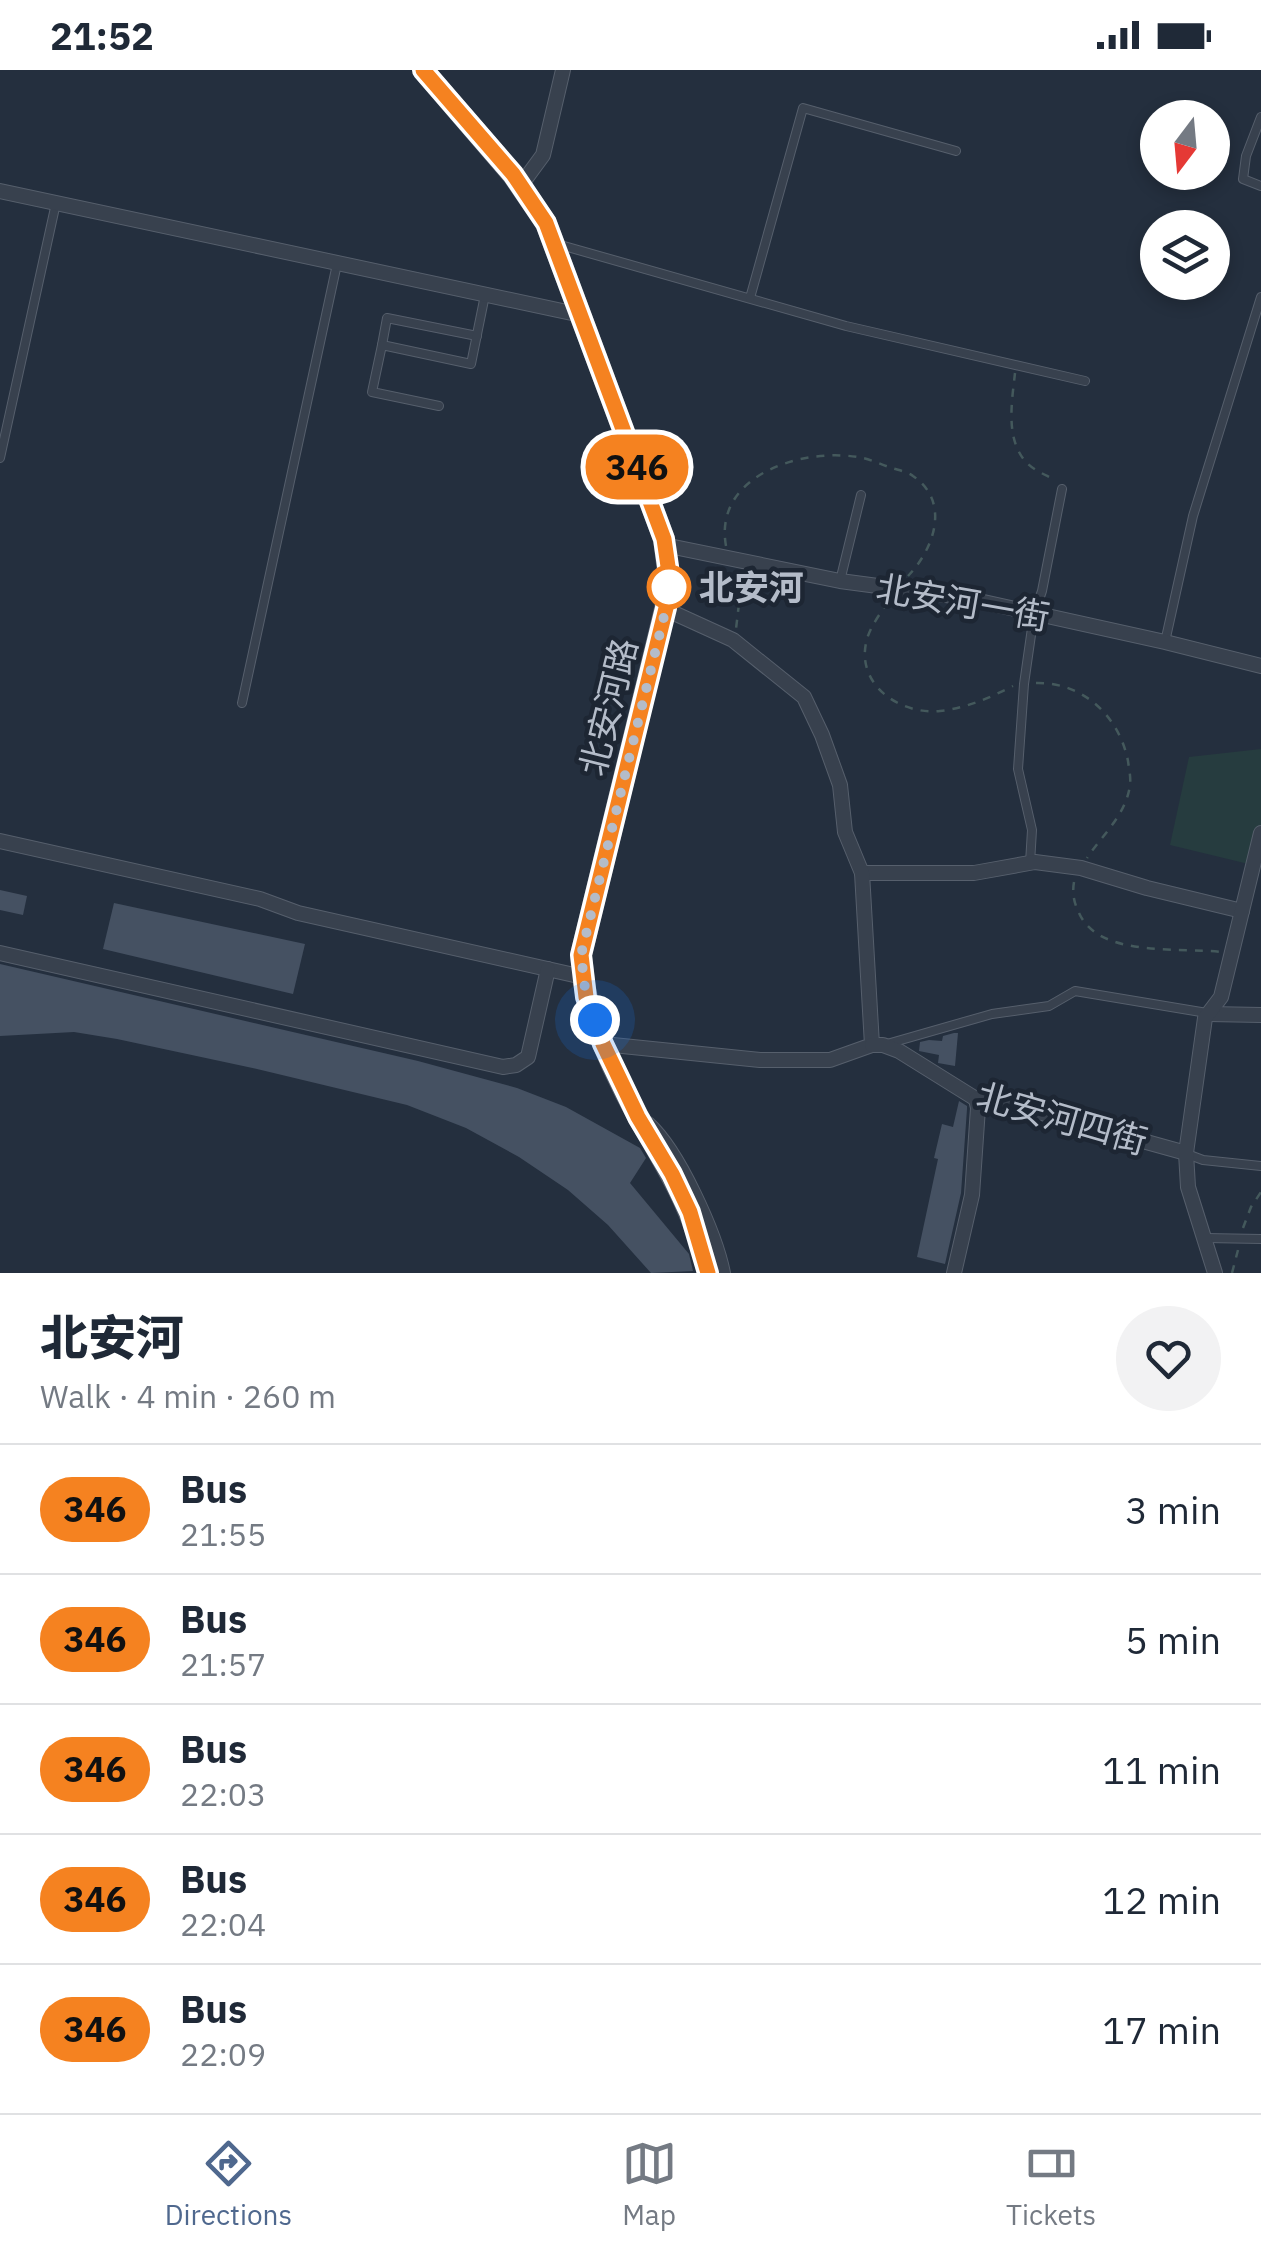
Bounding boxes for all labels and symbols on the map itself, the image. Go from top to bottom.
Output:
north arrow [1140,100,1230,190]
line badge: 346 [580,434,694,500]
place label: 北安河 [699,564,804,610]
street label: 北安河一街 [873,564,1053,640]
marker: 北安河 [648,566,690,608]
street label: 北安河路 [569,634,647,780]
your location [570,995,620,1045]
street label: 北安河四街 [972,1072,1152,1164]

